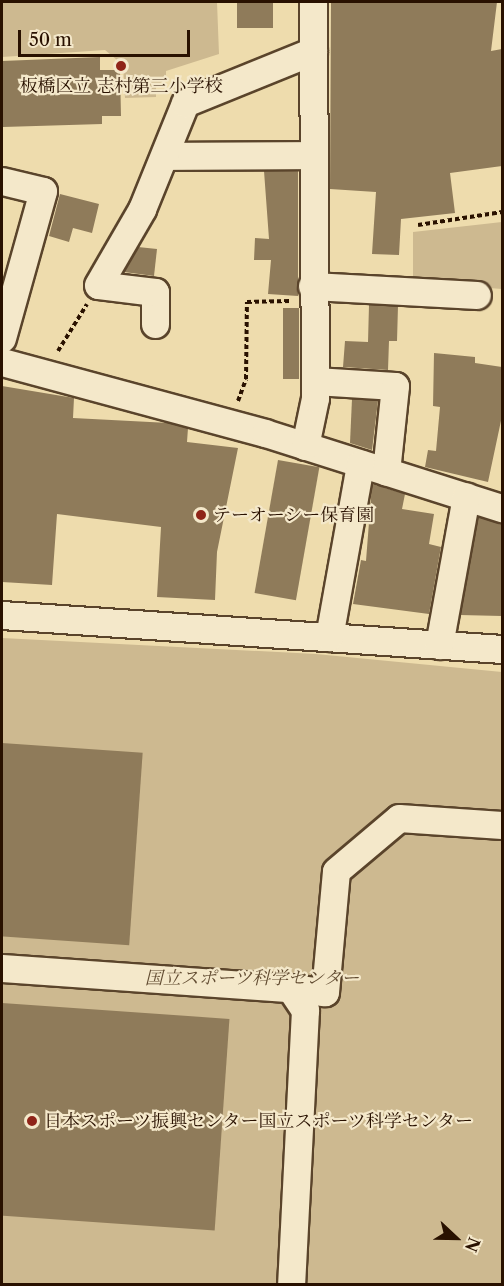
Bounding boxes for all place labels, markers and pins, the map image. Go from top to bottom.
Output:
marker: 板橋区立 志村第三小学校 [114,59,128,73]
place label: 板橋区立 志村第三小学校 [20,75,222,97]
place label: テーオーシー保育園 [213,504,375,526]
marker: テーオーシー保育園 [194,508,208,522]
place label: 日本スポーツ振興センター国立スポーツ科学センター [44,1110,476,1132]
marker: 日本スポーツ振興センター国立スポーツ科学センター [25,1114,39,1128]

